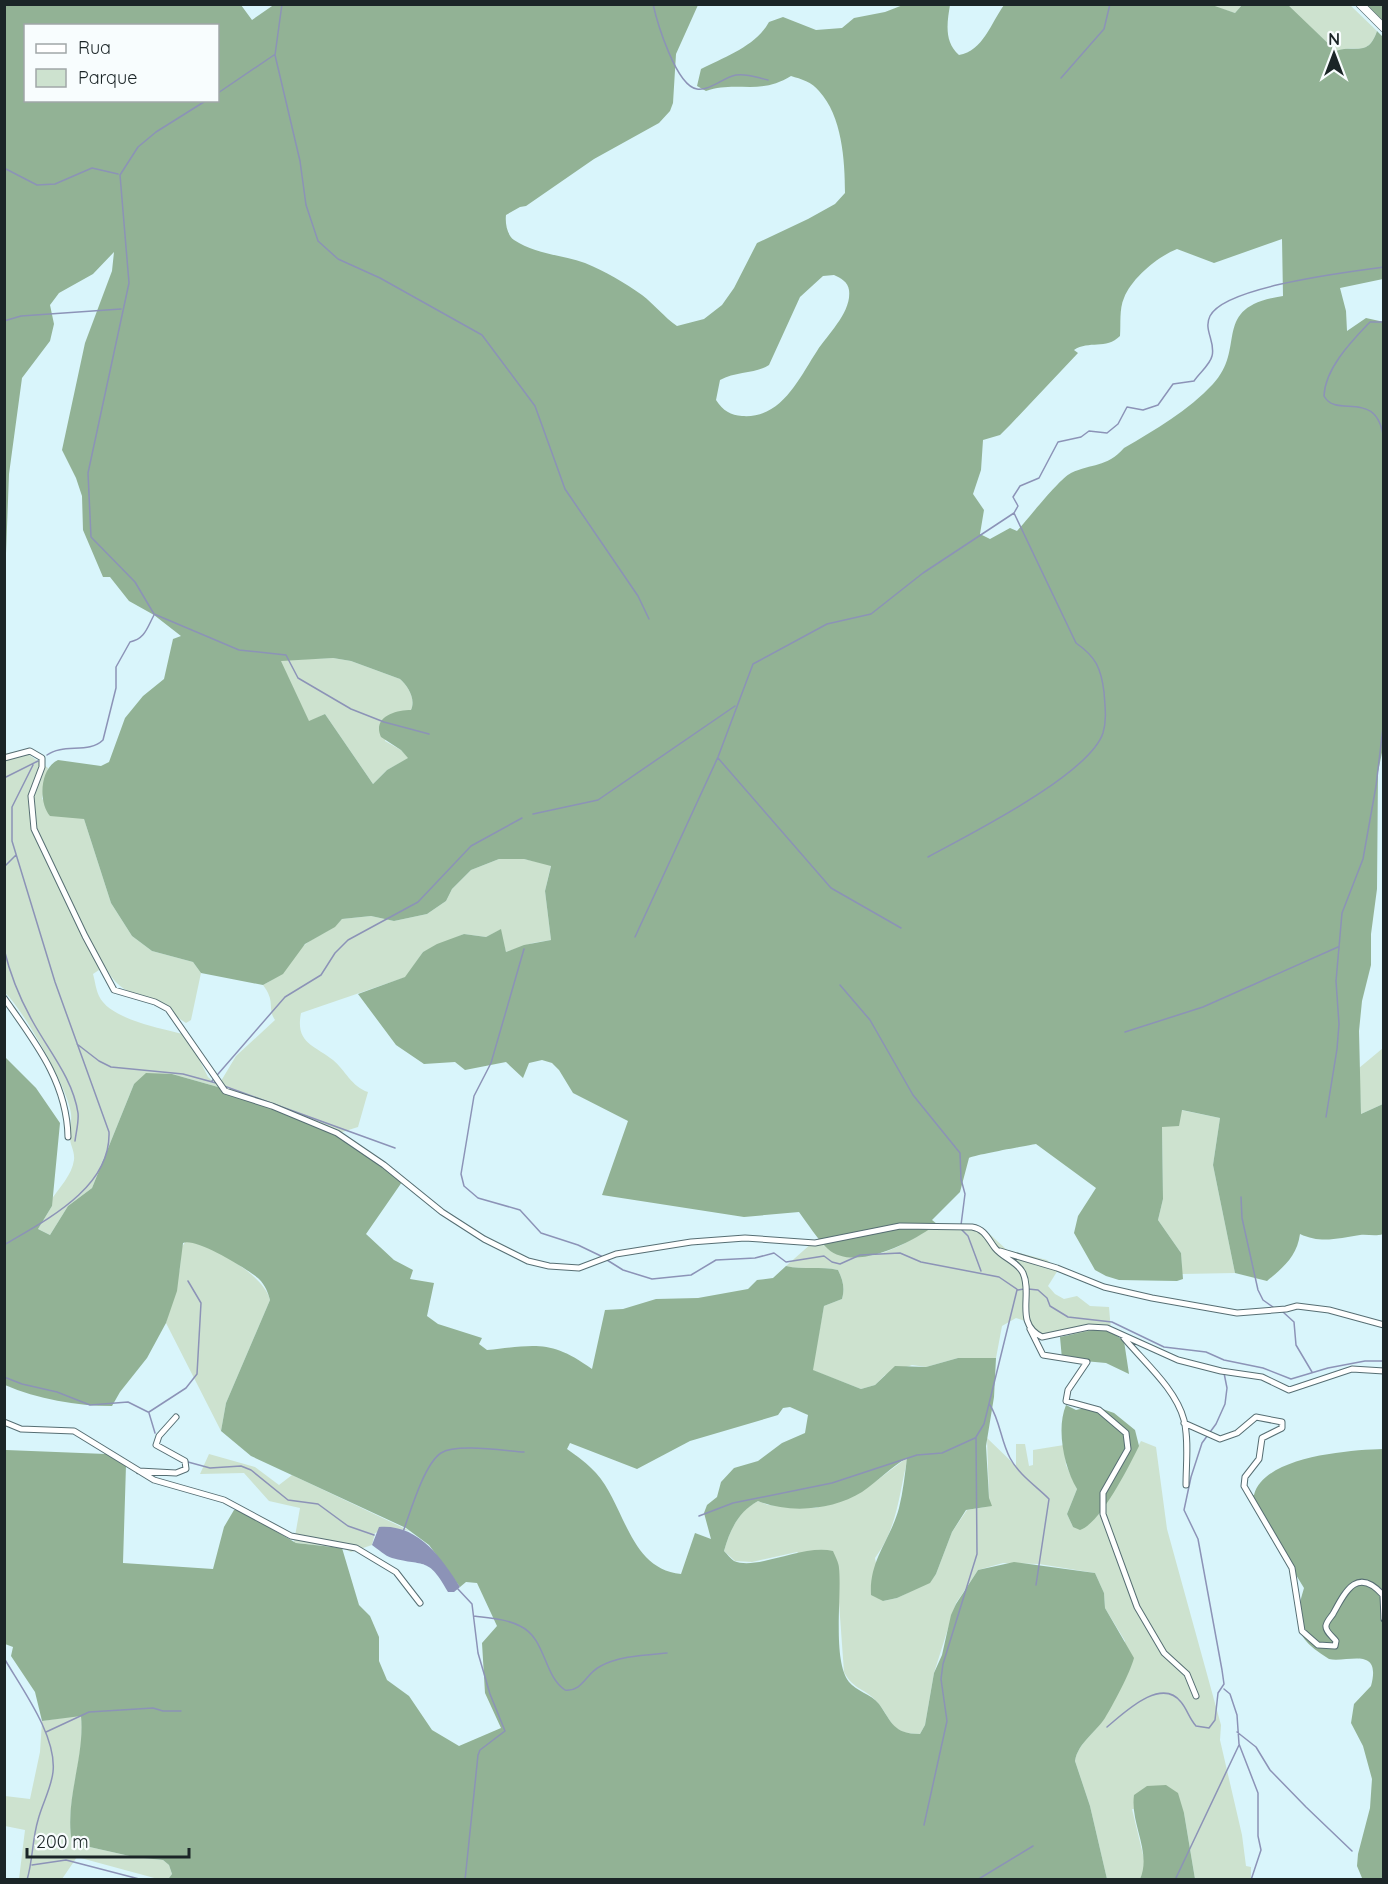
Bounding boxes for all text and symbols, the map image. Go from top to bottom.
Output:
legend [24,24,219,102]
north arrow [1304,24,1364,84]
text: N [1328,29,1340,49]
text: Rua [78,36,111,59]
text: Parque [78,66,137,89]
scale bar [27,1821,189,1859]
text: 200 m [36,1830,89,1853]

